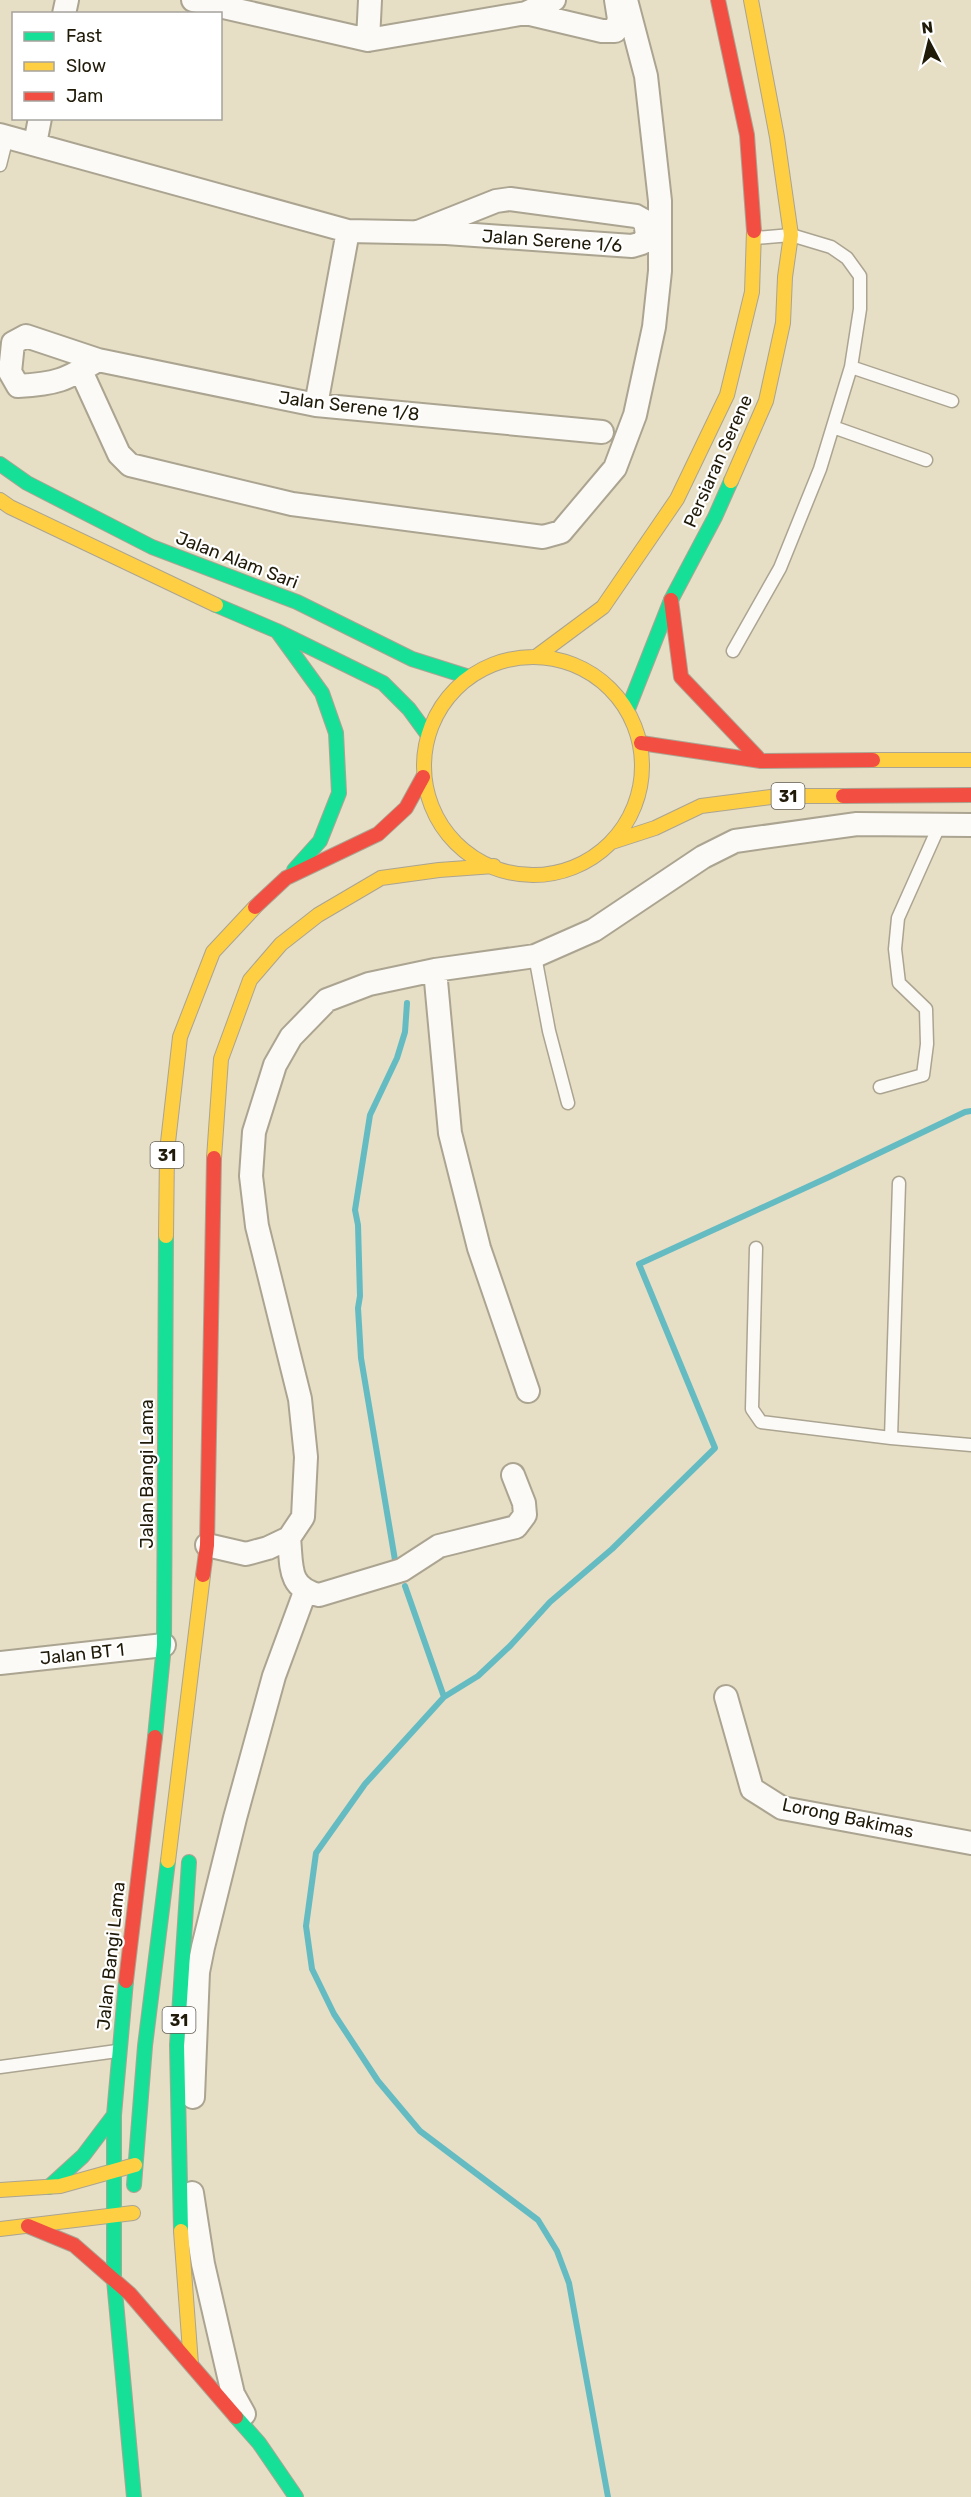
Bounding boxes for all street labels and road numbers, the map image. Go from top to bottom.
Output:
street label: Jalan Serene 1/6 [481,225,623,257]
street label: Jalan Serene 1/8 [277,386,421,426]
street label: Persiaran Serene [679,391,757,531]
street label: Jalan Alam Sari [173,527,301,593]
road number: 31 [772,783,804,809]
road number: 31 [150,1142,184,1168]
street label: Jalan Bangi Lama [136,1399,158,1549]
street label: Jalan BT 1 [39,1639,125,1669]
street label: Lorong Bakimas [780,1793,916,1843]
street label: Jalan Bangi Lama [92,1881,130,2031]
road number: 31 [162,2007,195,2033]

